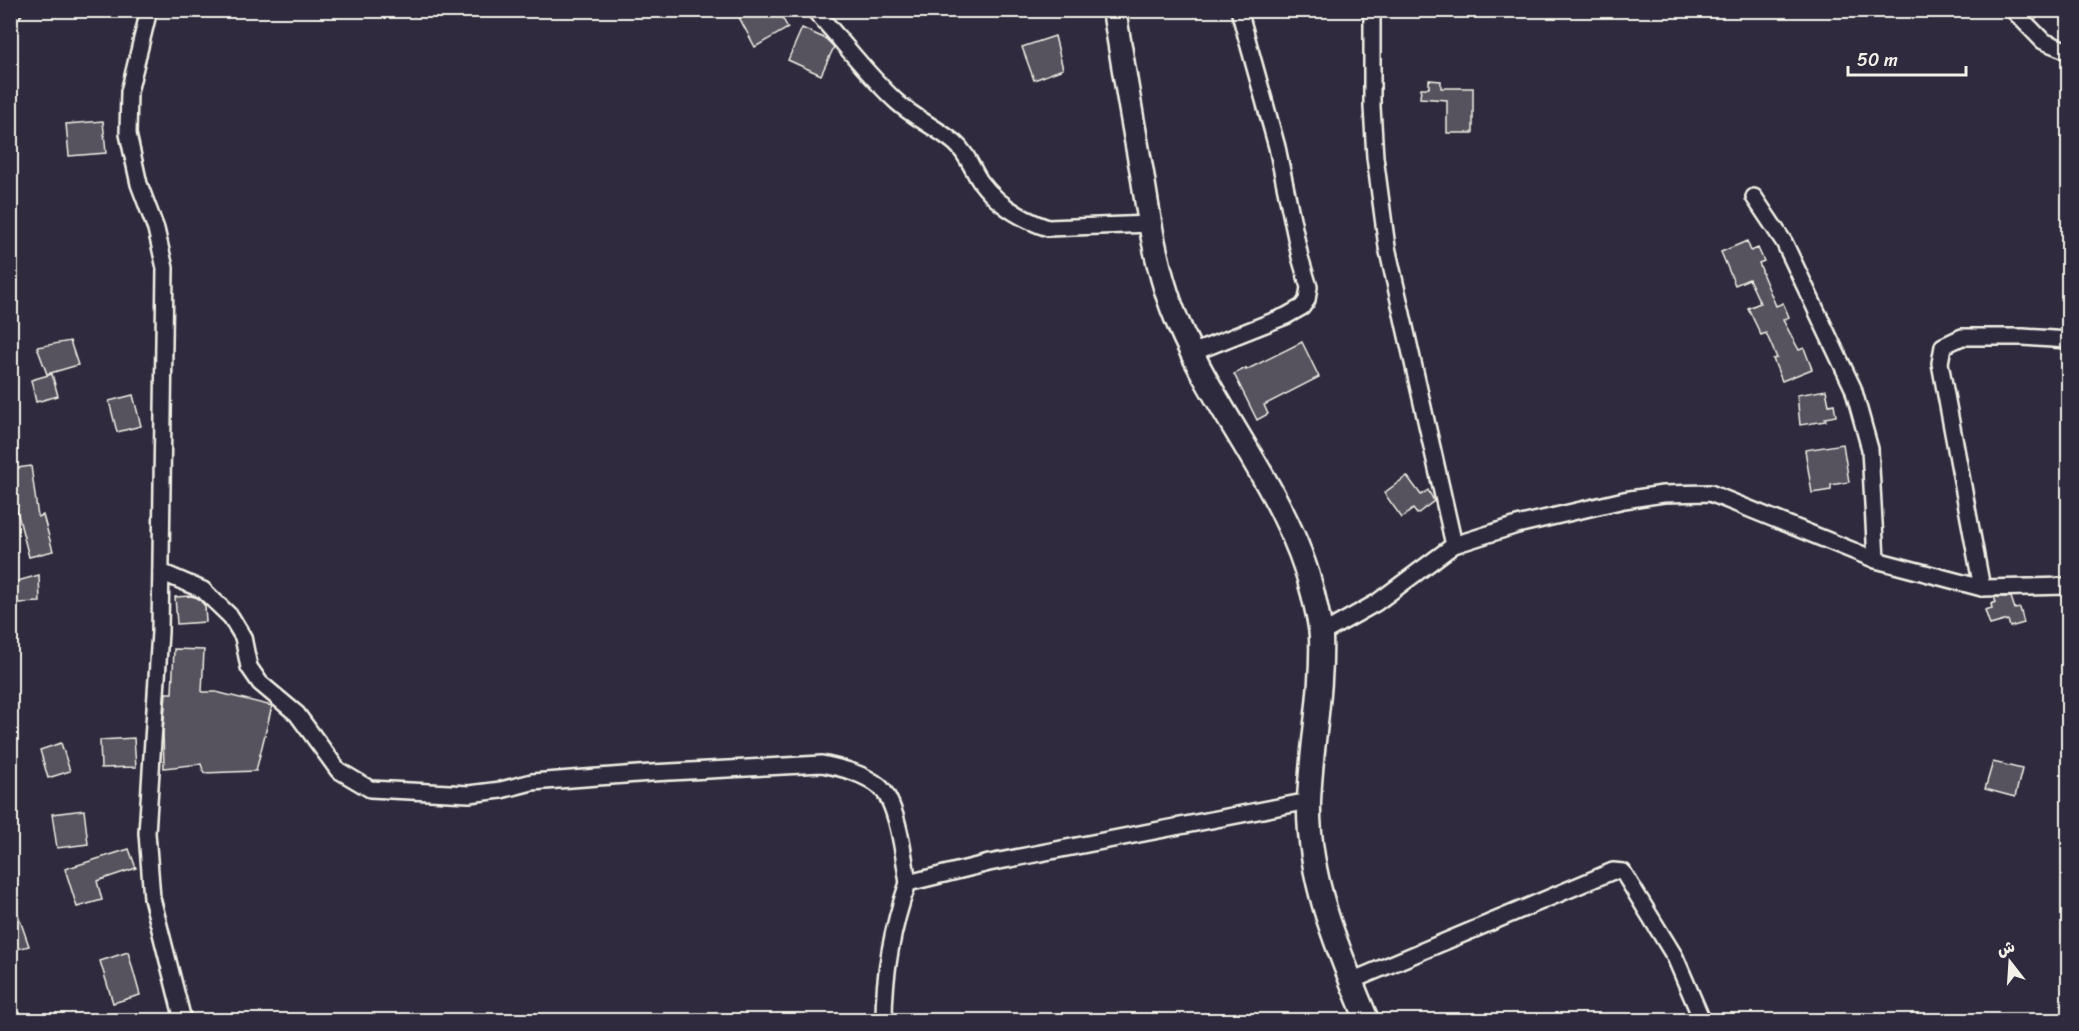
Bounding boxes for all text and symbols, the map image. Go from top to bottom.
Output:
scale bar [1848,39,1966,77]
text: 50 m [1857,44,1898,76]
north arrow [1980,932,2040,992]
text: ش [1993,932,2018,965]

